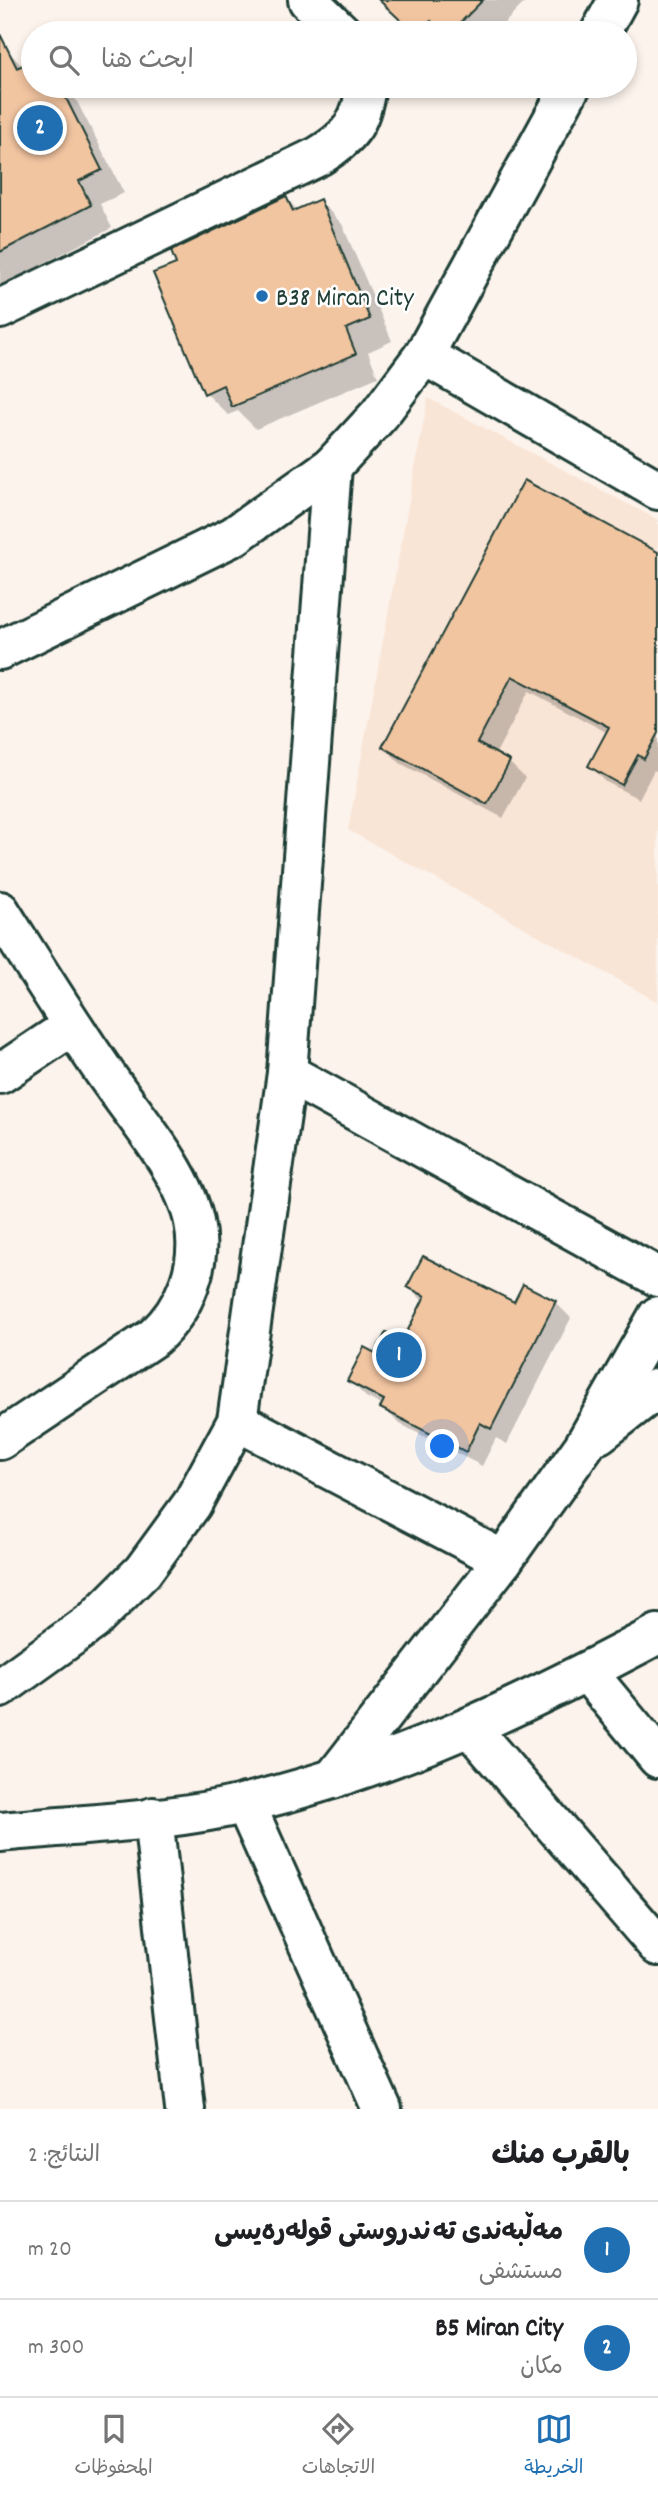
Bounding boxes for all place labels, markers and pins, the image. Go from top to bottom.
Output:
pin: 2 [17,102,63,154]
place label: B38 Miran City [276,281,414,318]
marker: B38 Miran City [254,288,270,304]
pin: 1 [376,1329,422,1381]

